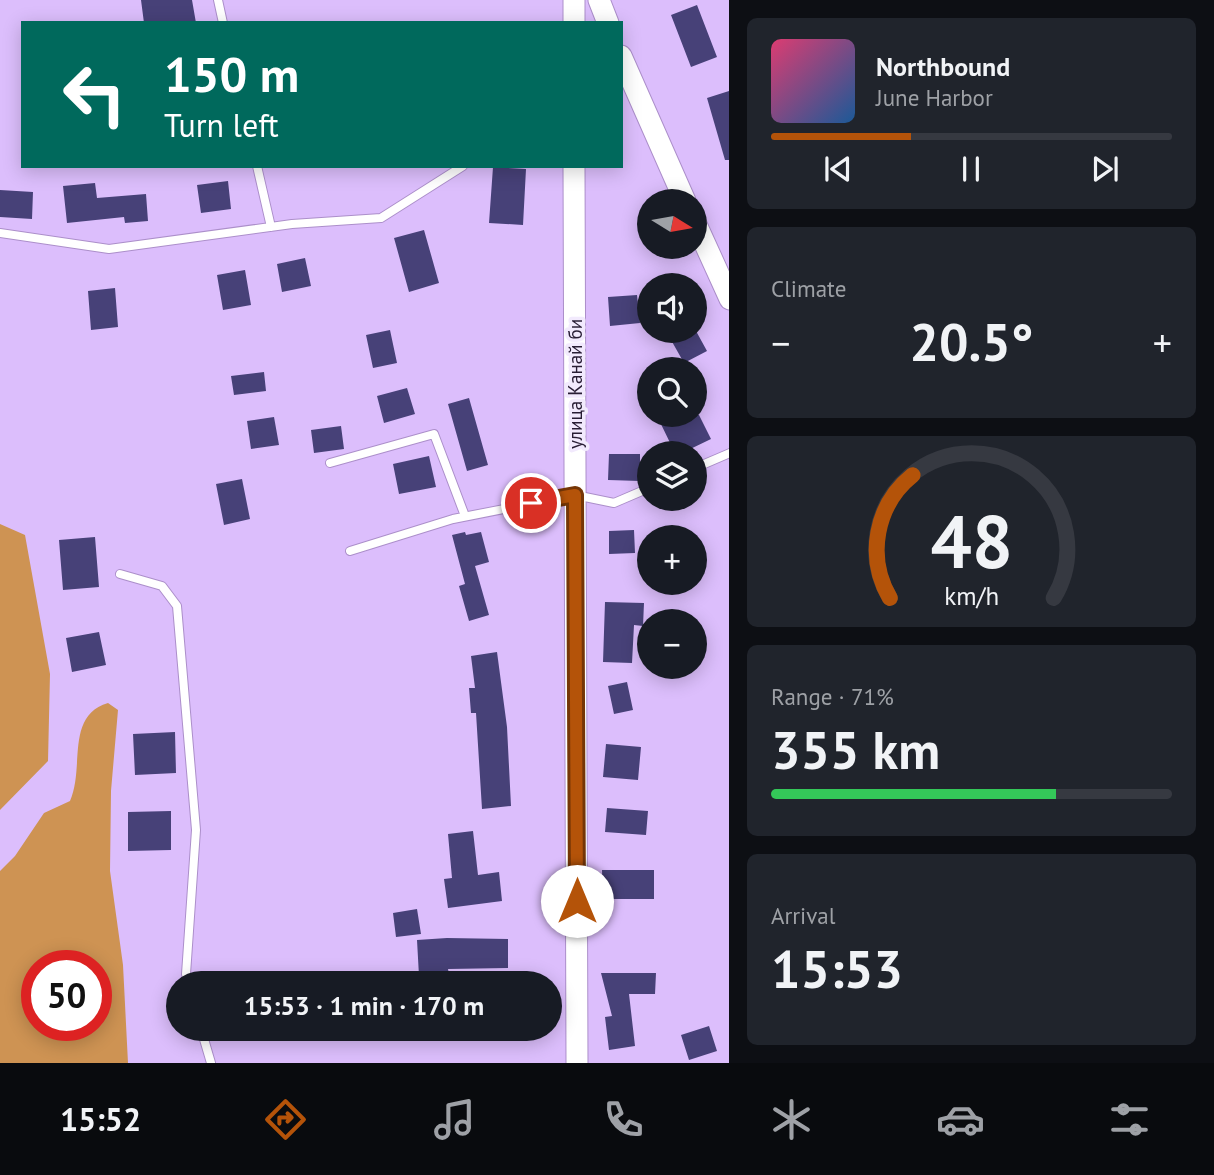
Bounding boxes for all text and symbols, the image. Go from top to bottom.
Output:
text: 150 m [164,42,299,106]
icon: left [49,49,140,140]
text: Northbound [876,50,1010,83]
text: June Harbor [876,83,993,112]
text: Turn left [164,104,279,146]
icon: previous [819,150,857,188]
icon: pause [952,150,990,188]
icon: next [1086,150,1124,188]
north arrow [637,189,707,259]
map controls [637,189,707,679]
button: sound [637,273,707,343]
text: Climate [771,274,846,303]
text: 20.5° [910,308,1033,375]
text: − [771,318,790,367]
text: + [1153,318,1172,367]
street label: улица Канай би [563,319,587,449]
button: search [637,357,707,427]
button: layers [637,441,707,511]
pin [501,473,561,533]
icon: arrive [512,484,550,522]
text: 48 [930,494,1013,588]
button: + [637,525,707,595]
text: km/h [944,579,999,611]
button: − [637,609,707,679]
text: Range · 71% [771,682,894,711]
text: 355 km [771,716,940,783]
position arrow [540,864,614,938]
text: Arrival [771,901,835,930]
text: 15:53 [771,935,903,1002]
speed limit sign: 50 [21,950,112,1041]
text: 15:53 · 1 min · 170 m [244,989,484,1022]
icon: directions [261,1095,310,1144]
icon: music [430,1095,479,1144]
icon: phone [599,1095,648,1144]
icon: climate [767,1095,816,1144]
icon: car [936,1095,985,1144]
icon: filters [1105,1095,1154,1144]
text: 15:52 [60,1098,141,1140]

